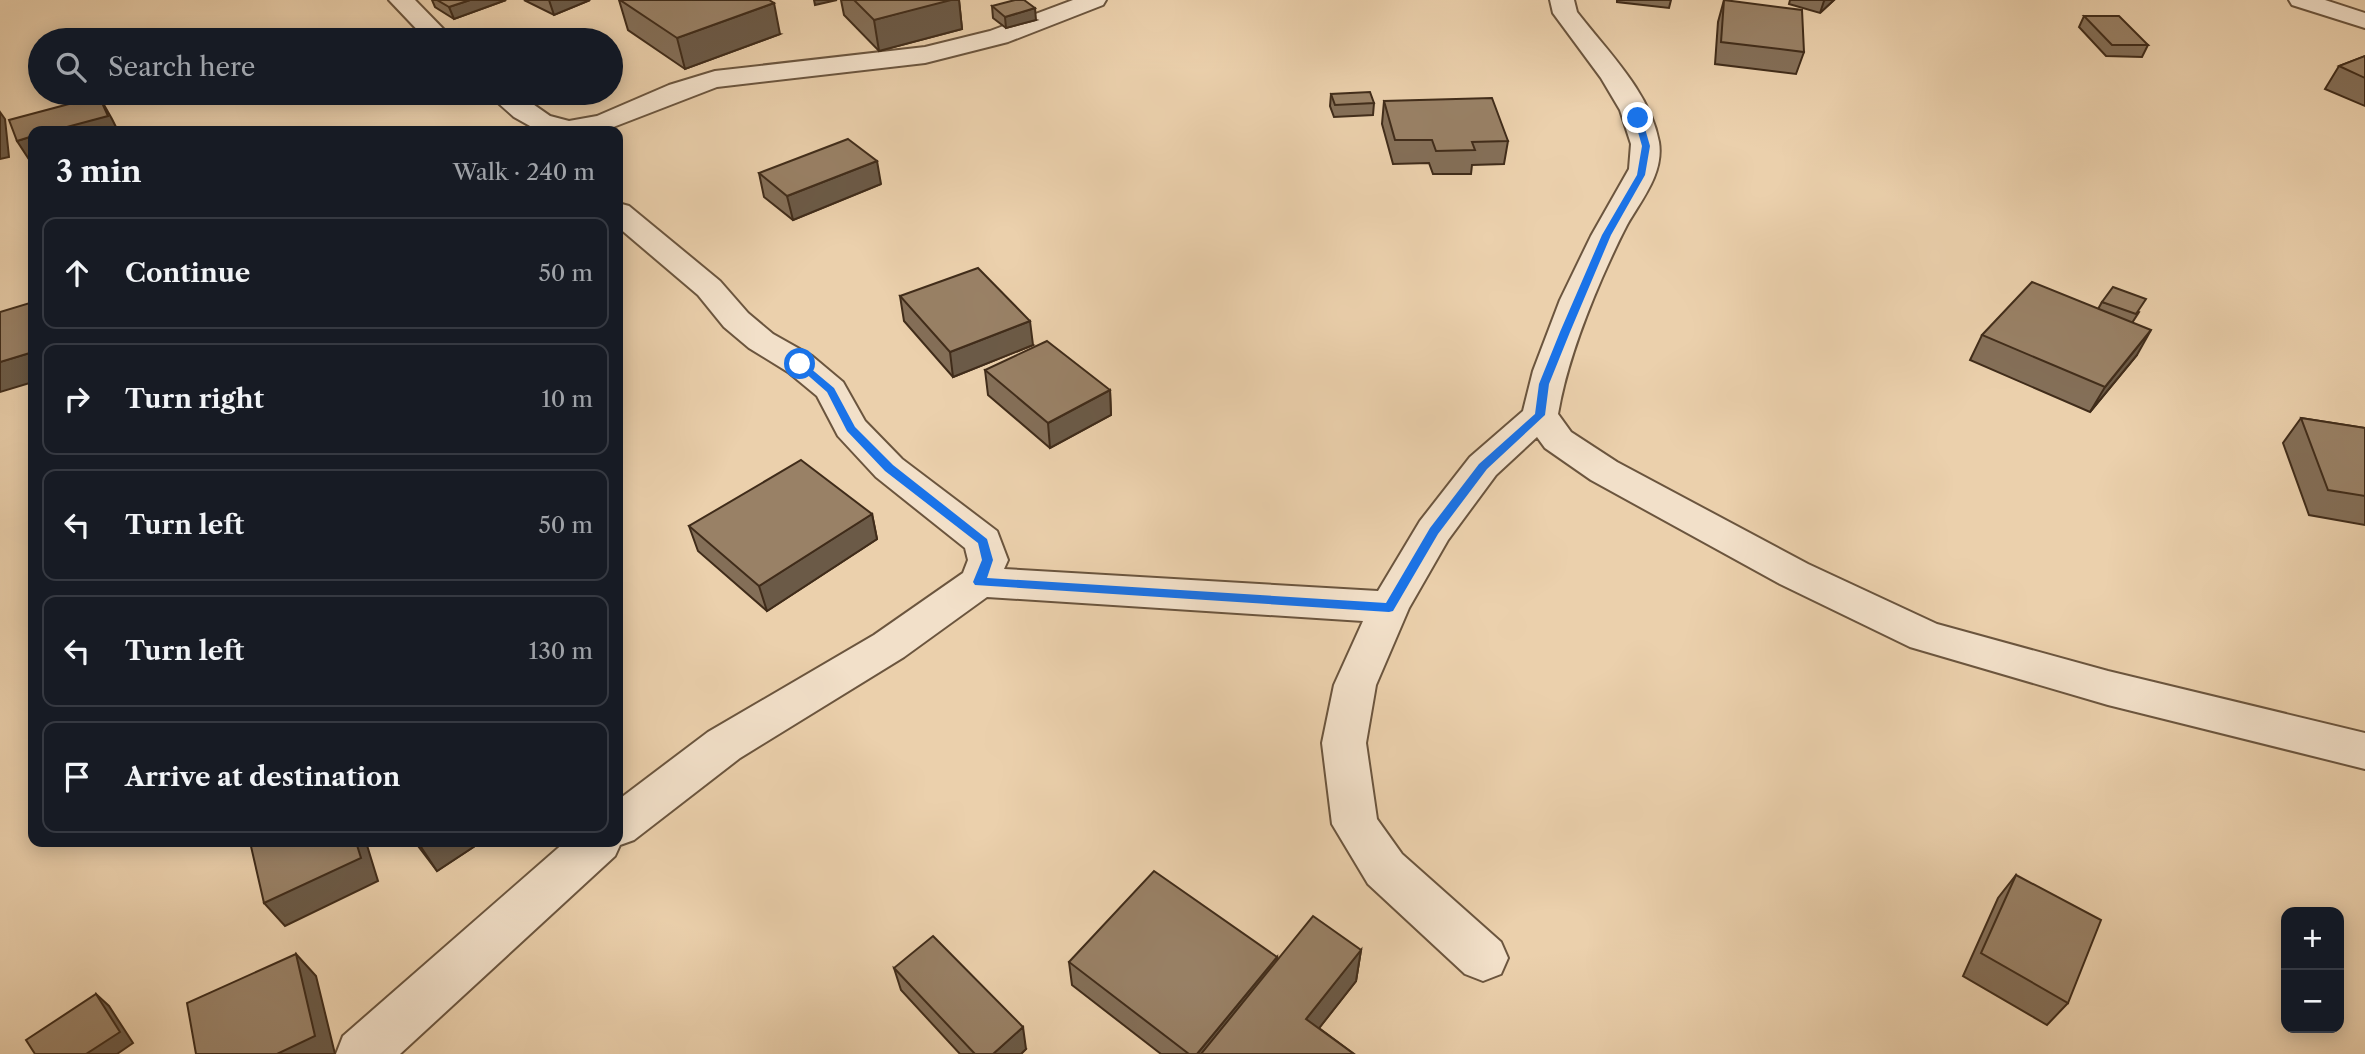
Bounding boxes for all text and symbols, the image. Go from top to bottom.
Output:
search box [28,28,623,105]
icon: search [52,48,90,86]
text: Search here [108,51,255,83]
route end [1622,102,1653,133]
text: 3 min [56,153,142,190]
text: Walk · 240 m [453,158,595,186]
icon: ahead [58,254,96,292]
text: Continue [125,257,250,289]
text: 50 m [538,259,593,287]
route start [784,348,815,379]
icon: right [58,380,96,418]
text: Turn right [125,383,264,415]
text: 10 m [541,385,593,413]
icon: left [58,506,96,544]
text: Turn left [125,509,244,541]
text: 50 m [538,511,593,539]
icon: left [58,632,96,670]
text: Turn left [125,635,244,667]
text: 130 m [529,637,593,665]
icon: arrive [58,758,96,796]
text: Arrive at destination [125,761,400,793]
map controls [2281,907,2344,1033]
button: + [2281,907,2344,970]
button: − [2281,970,2344,1033]

